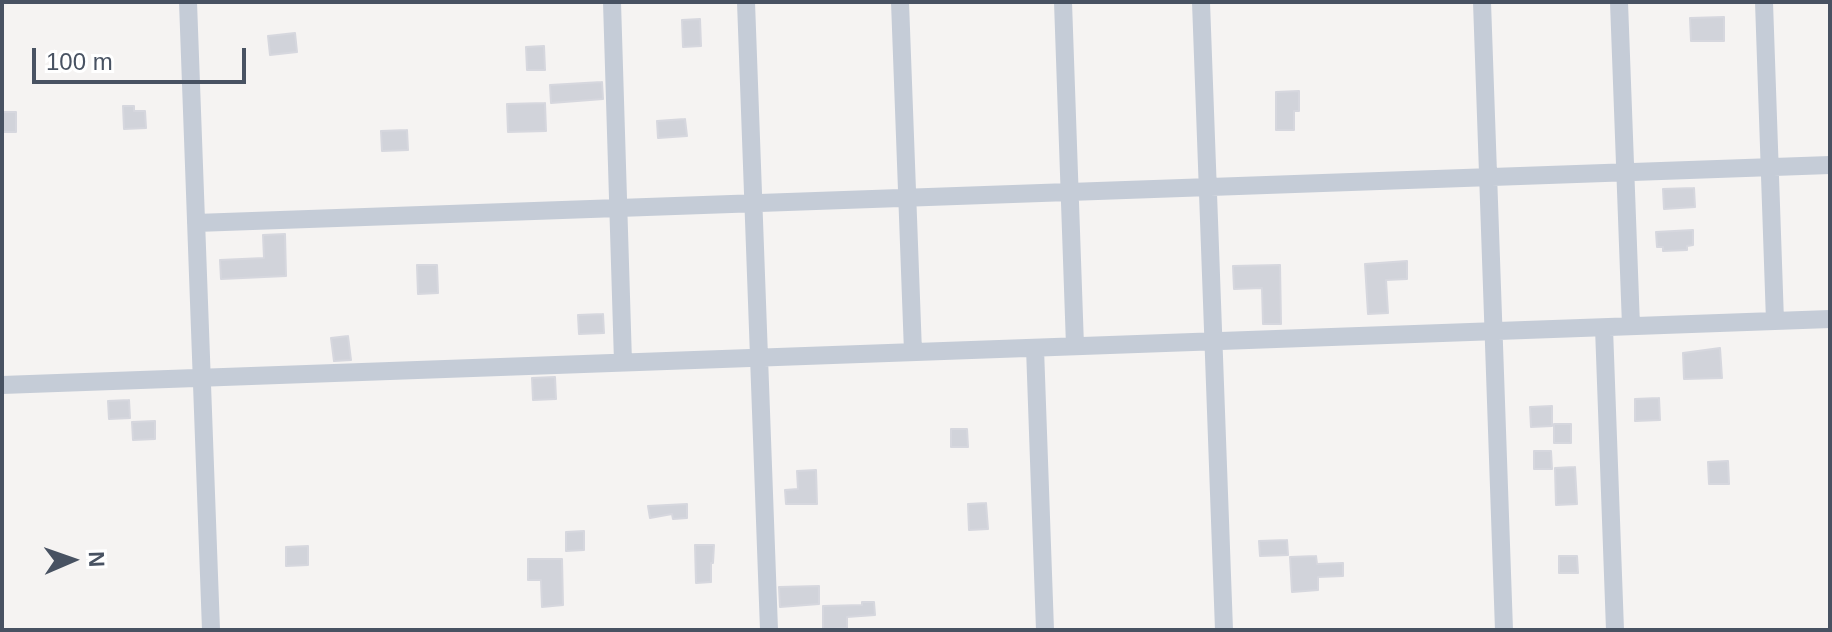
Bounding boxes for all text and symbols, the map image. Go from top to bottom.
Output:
scale bar [36,32,250,82]
text: 100 m [46,48,113,75]
north arrow [32,520,112,600]
text: N [84,551,109,568]

